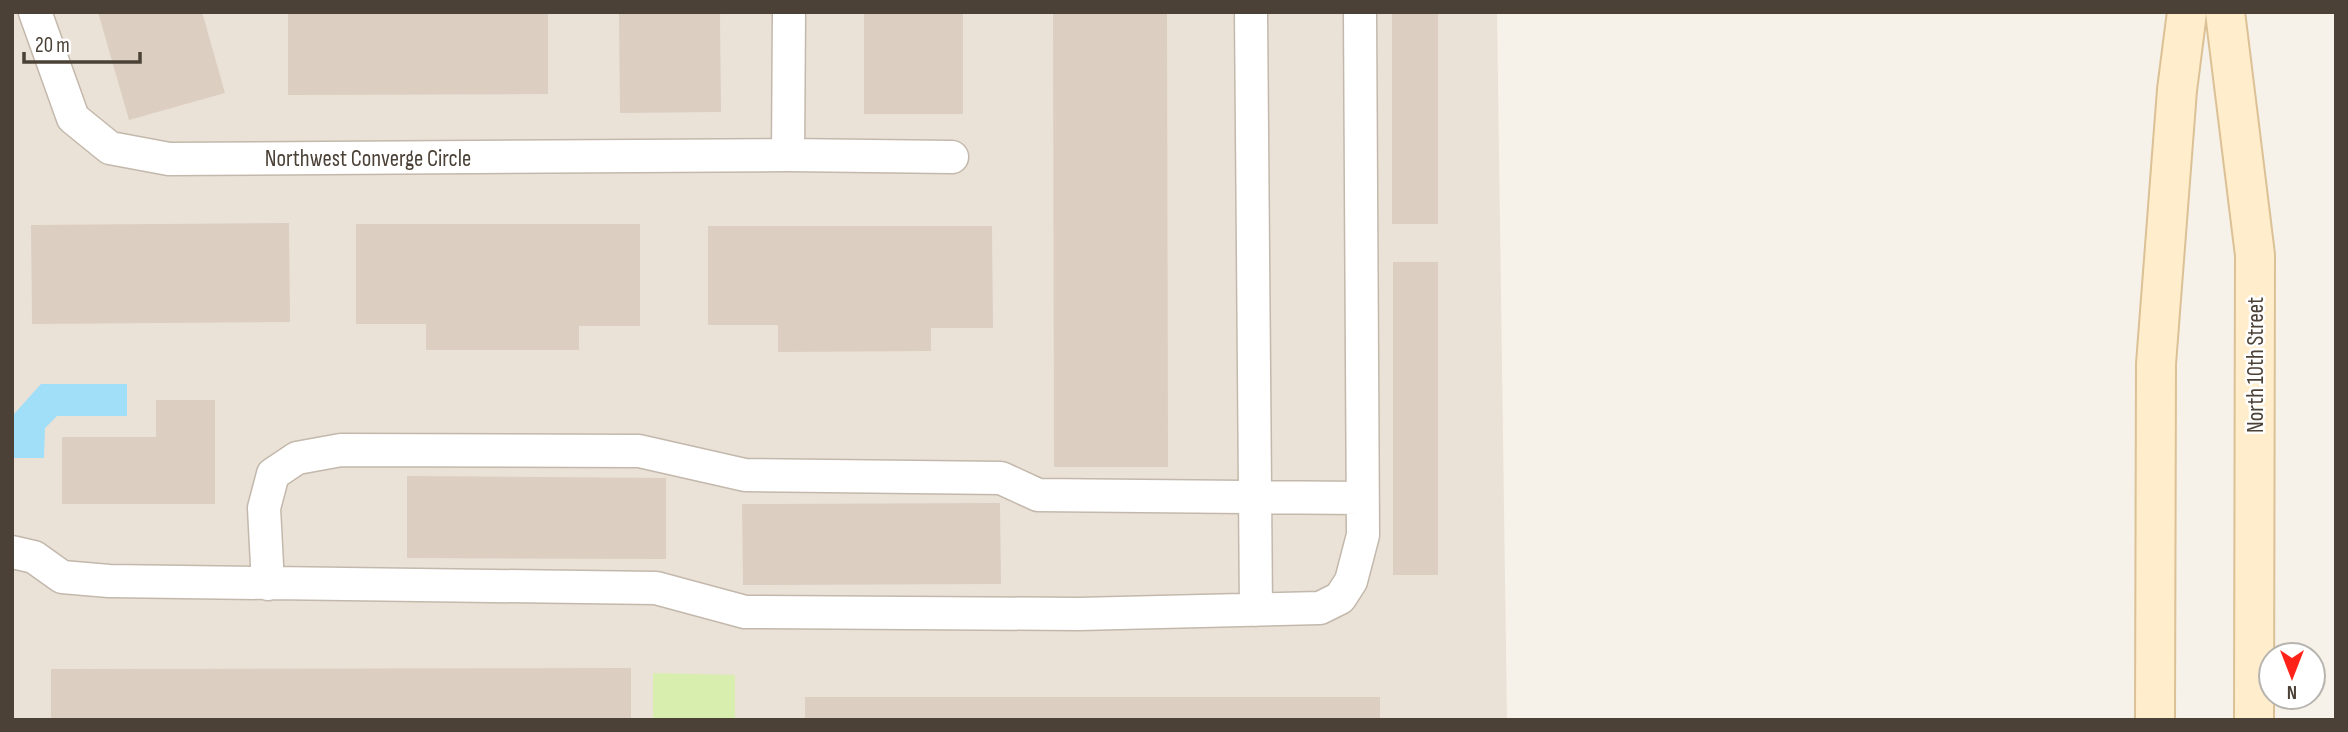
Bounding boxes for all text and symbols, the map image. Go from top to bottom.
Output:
scale bar [24,21,140,65]
text: 20 m [35,33,70,58]
street label: Northwest Converge Circle [265,145,471,173]
street label: North 10th Street [2242,297,2270,433]
north arrow [2257,641,2327,711]
text: N [2287,680,2297,703]

